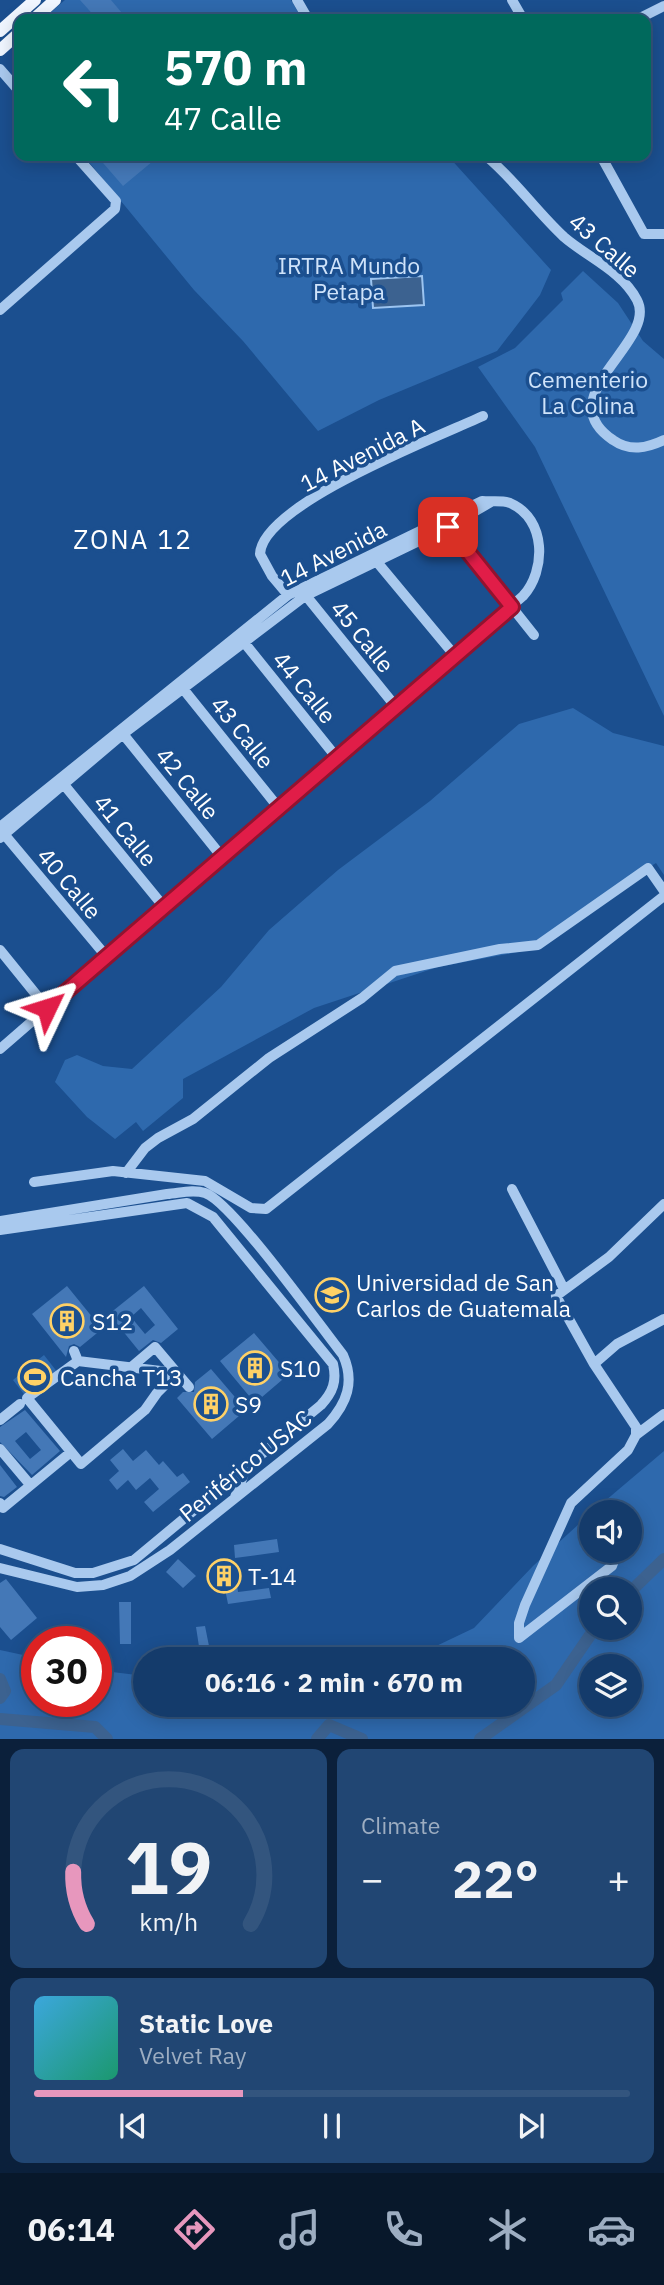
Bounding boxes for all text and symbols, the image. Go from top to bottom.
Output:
text: 570 m [164,35,308,98]
icon: left [49,42,140,133]
text: 47 Calle [164,97,282,139]
street label: 43 Calle [563,206,647,284]
park label: IRTRA Mundo Petapa [278,250,420,306]
park label: Cementerio La Colina [528,364,648,420]
street label: 14 Avenida A [295,410,429,498]
pin [418,497,478,557]
icon: arrive [429,508,467,546]
street label: 14 Avenida [275,513,391,593]
district label: ZONA 12 [73,522,193,556]
street label: 45 Calle [325,594,401,678]
street label: 44 Calle [267,645,343,729]
street label: 43 Calle [205,690,281,774]
street label: 42 Calle [150,741,226,825]
street label: 41 Calle [88,788,164,872]
street label: 40 Calle [31,841,109,925]
position arrow [10,971,84,1045]
place label: Universidad de San Carlos de Guatemala [356,1267,571,1323]
school or university icon: Universidad de San Carlos de Guatemala [313,1276,351,1314]
building icon: S12 [48,1302,86,1340]
place label: S12 [92,1306,133,1336]
building icon: S10 [236,1349,274,1387]
place label: S10 [280,1353,321,1383]
sports icon: Cancha T13 [16,1358,54,1396]
place label: Cancha T13 [60,1362,183,1392]
building icon: S9 [192,1385,230,1423]
place label: S9 [235,1389,262,1419]
street label: Periférico USAC [173,1402,317,1528]
map controls [579,1500,642,1717]
button: sound [579,1500,642,1563]
building icon: T-14 [205,1557,243,1595]
place label: T-14 [248,1561,297,1591]
button: search [579,1577,642,1640]
speed limit sign: 30 [21,1626,112,1717]
button: layers [579,1654,642,1717]
text: 06:16 · 2 min · 670 m [205,1665,463,1699]
text: Climate [361,1810,440,1840]
text: 19 [125,1820,212,1915]
text: 22° [452,1845,539,1912]
text: − [361,1854,384,1903]
text: + [607,1854,630,1903]
text: km/h [139,1905,198,1938]
text: Static Love [139,2006,273,2040]
text: Velvet Ray [139,2040,246,2070]
icon: previous [114,2107,152,2145]
icon: pause [313,2107,351,2145]
icon: next [512,2107,550,2145]
icon: directions [170,2205,219,2254]
icon: music [275,2205,324,2254]
icon: phone [379,2205,428,2254]
icon: climate [483,2205,532,2254]
icon: car [587,2205,636,2254]
text: 06:14 [28,2208,115,2250]

